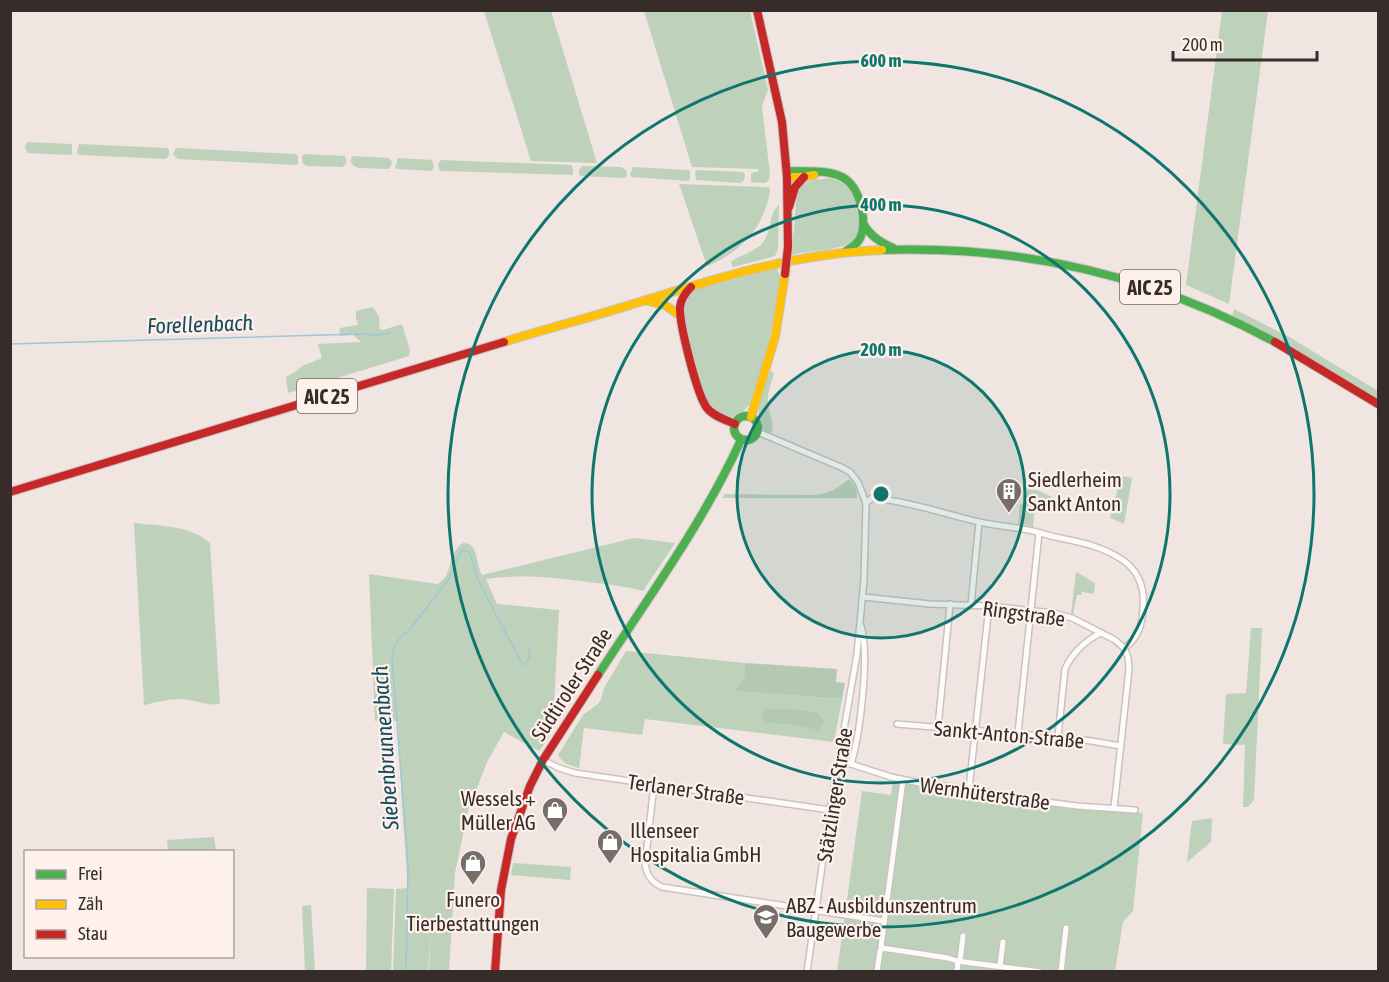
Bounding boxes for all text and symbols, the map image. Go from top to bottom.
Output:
scale bar [1173,24,1317,62]
text: 200 m [1182,34,1223,55]
text: 600 m [861,50,901,71]
text: 400 m [860,194,901,215]
road number: AIC 25 [1120,270,1180,304]
water label: Forellenbach [147,309,254,339]
text: 200 m [861,339,901,360]
road number: AIC 25 [297,379,357,413]
place label: Siedlerheim Sankt Anton [1028,467,1122,515]
building icon: Siedlerheim Sankt Anton [994,476,1024,514]
centre of rings [871,484,891,504]
street label: Ringstraße [981,595,1067,631]
street label: Südtiroler Straße [526,623,616,745]
water label: Siebenbrunnenbach [366,665,404,832]
street label: Sankt-Anton-Straße [933,715,1085,753]
street label: Stätzlinger Straße [812,726,856,864]
street label: Terlaner Straße [626,769,746,809]
street label: Wernhüterstraße [919,772,1051,814]
place label: Wessels + Müller AG [461,786,536,834]
shop icon: Wessels + Müller AG [540,795,570,833]
place label: Illenseer Hospitalia GmbH [630,818,762,866]
shop icon: Illenseer Hospitalia GmbH [595,827,625,865]
shop icon: Funero Tierbestattungen [458,848,488,886]
legend [24,850,234,958]
text: Frei [78,863,103,884]
place label: Funero Tierbestattungen [407,887,539,935]
text: Zäh [78,893,103,914]
place label: ABZ - Ausbildunszentrum Baugewerbe [786,893,977,941]
school or university icon: ABZ - Ausbildunszentrum Baugewerbe [751,902,781,940]
text: Stau [78,923,108,944]

